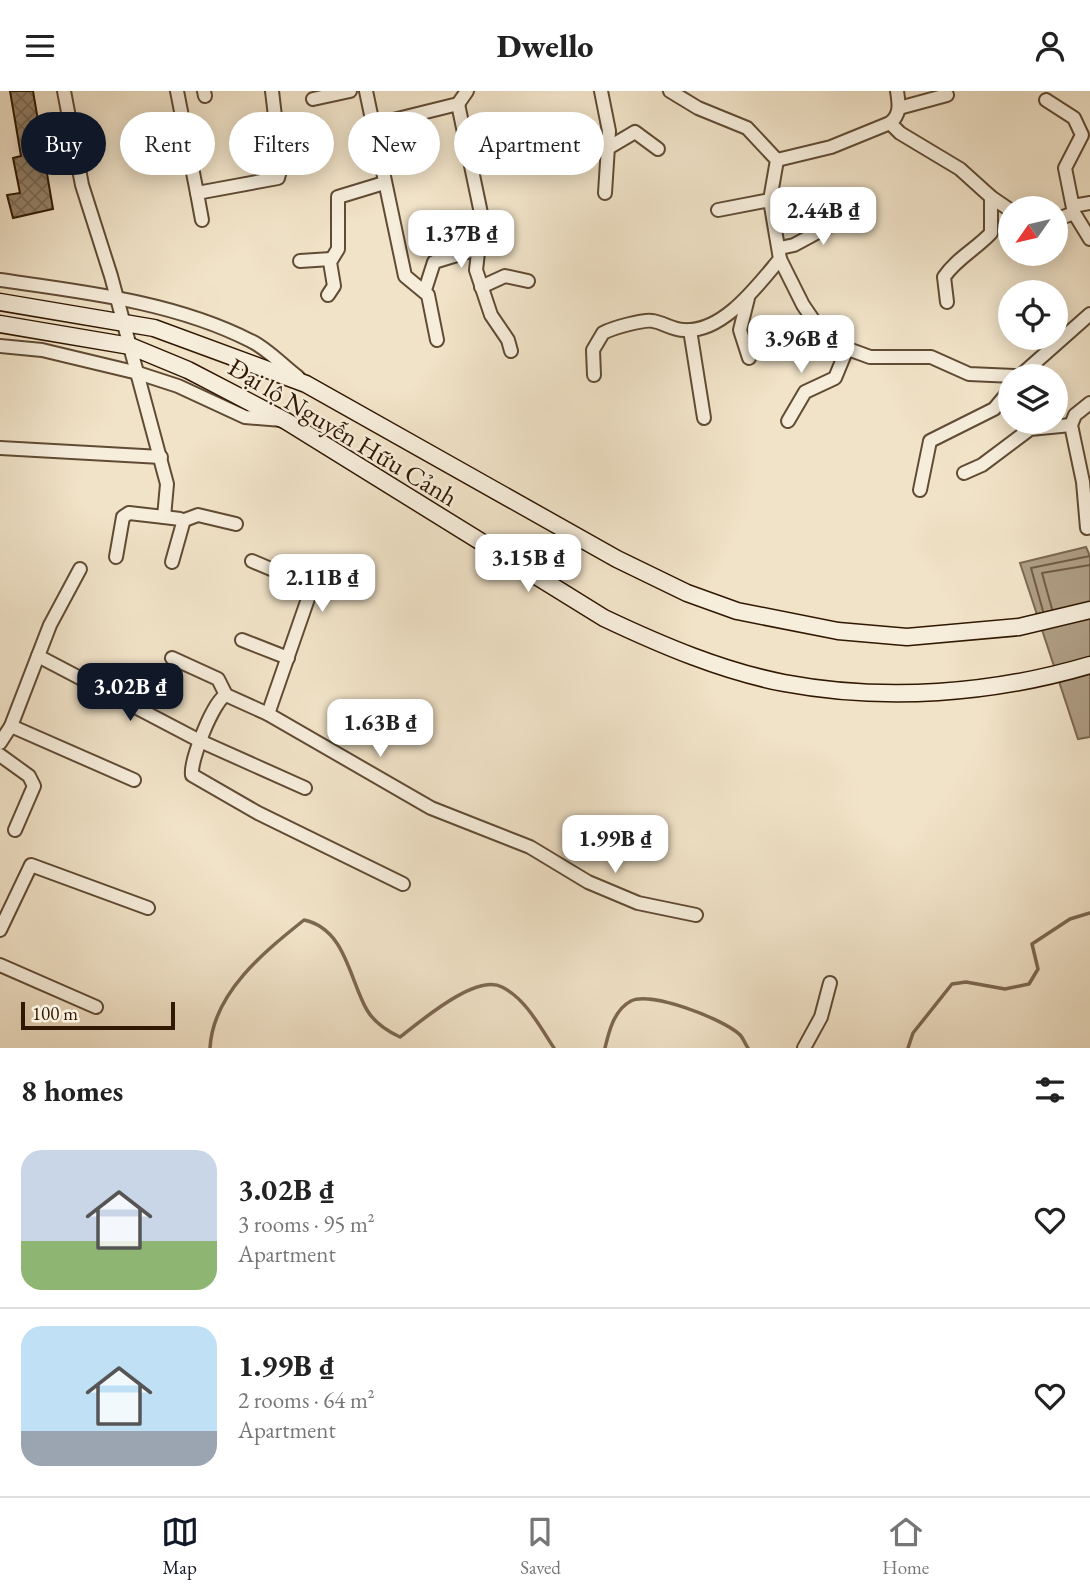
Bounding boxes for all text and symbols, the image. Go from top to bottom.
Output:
text: Dwello [497,25,593,67]
icon: menu [21,27,59,65]
icon: person [1031,27,1069,65]
chip: Buy [21,112,106,175]
chip: Rent [120,112,215,175]
chip: Filters [229,112,334,175]
chip: New [348,112,440,175]
chip: Apartment [454,112,604,175]
pin: 2.44B ₫ [758,187,888,247]
text: 2.44B ₫ [786,195,860,225]
north arrow [998,196,1068,266]
map controls [998,196,1068,434]
pin: 1.37B ₫ [396,211,526,270]
text: 1.37B ₫ [424,218,498,248]
button: locate [998,280,1068,350]
pin: 3.96B ₫ [736,315,866,375]
text: 3.96B ₫ [764,323,838,353]
street label: Đại lộ Nguyễn Hữu Cảnh [222,350,464,514]
button: layers [998,364,1068,434]
pin: 3.15B ₫ [463,535,593,594]
text: 3.15B ₫ [491,542,565,572]
pin: 2.11B ₫ [257,554,387,614]
text: 2.11B ₫ [285,562,359,592]
pin: 3.02B ₫ [65,663,195,723]
text: 3.02B ₫ [93,671,167,701]
pin: 1.63B ₫ [315,699,445,759]
text: 1.63B ₫ [343,707,417,737]
pin: 1.99B ₫ [550,815,680,875]
text: 1.99B ₫ [578,823,652,853]
scale bar [21,999,175,1031]
text: 100 m [32,1001,78,1026]
text: 8 homes [21,1071,123,1110]
icon: filters [1031,1071,1069,1109]
text: 3.02B ₫ [238,1170,334,1209]
icon: home [77,1178,161,1262]
icon: heart [1031,1201,1069,1239]
text: 3 rooms · 95 m² [238,1209,375,1239]
text: Apartment [238,1239,336,1269]
text: 1.99B ₫ [238,1346,334,1385]
icon: home [77,1354,161,1438]
icon: heart [1031,1377,1069,1415]
text: 2 rooms · 64 m² [238,1385,375,1415]
text: Apartment [238,1415,336,1445]
tab: Map [161,1513,199,1580]
tab: Saved [520,1513,561,1580]
tab: Home [882,1513,929,1580]

